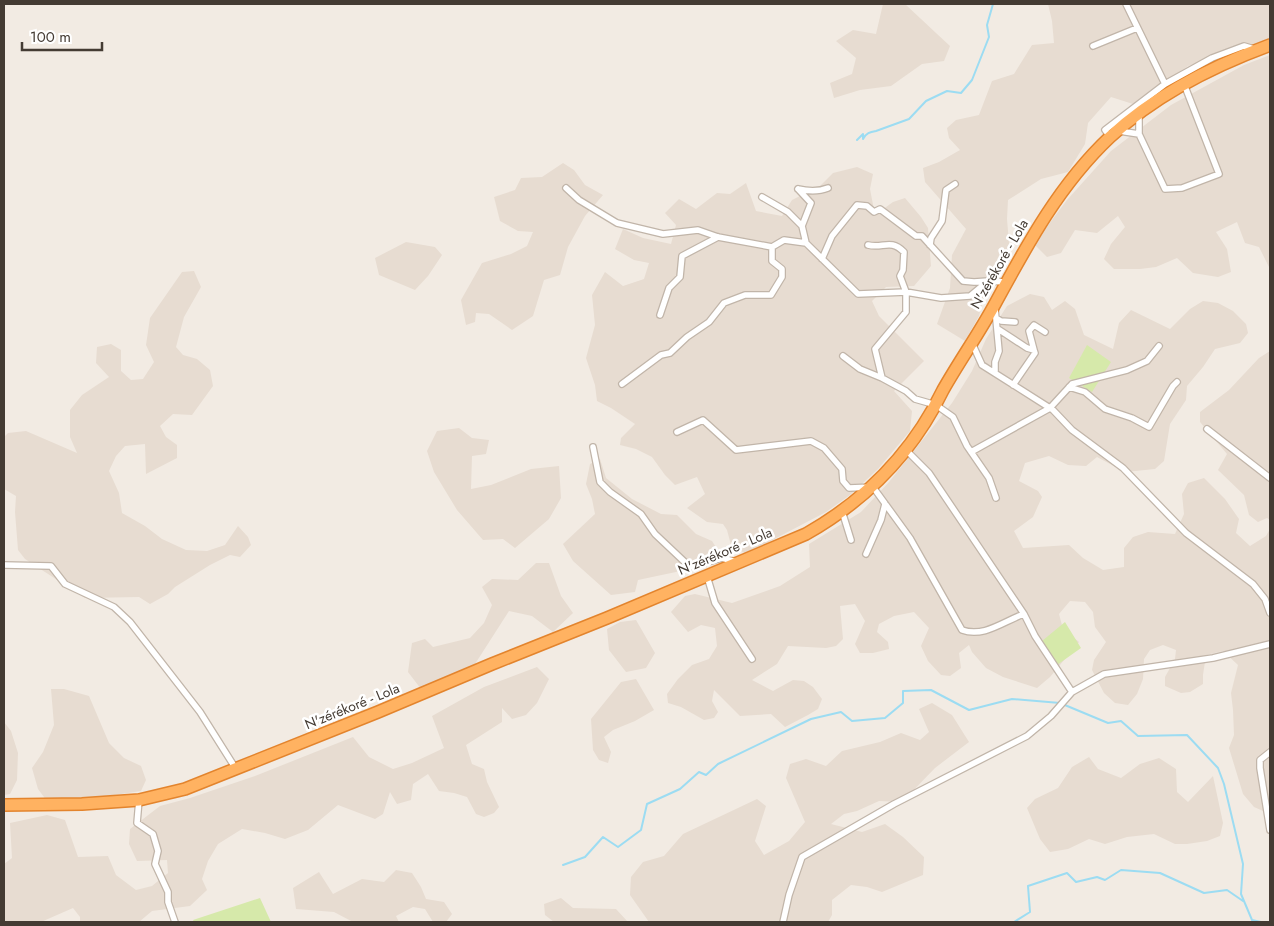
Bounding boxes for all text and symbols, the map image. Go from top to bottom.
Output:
scale bar [22,20,102,52]
text: 100 m [30,26,71,48]
street label: N'zérékoré - Lola [965,215,1033,313]
street label: N'zérékoré - Lola [675,522,775,580]
street label: N'zérékoré - Lola [302,678,402,734]

